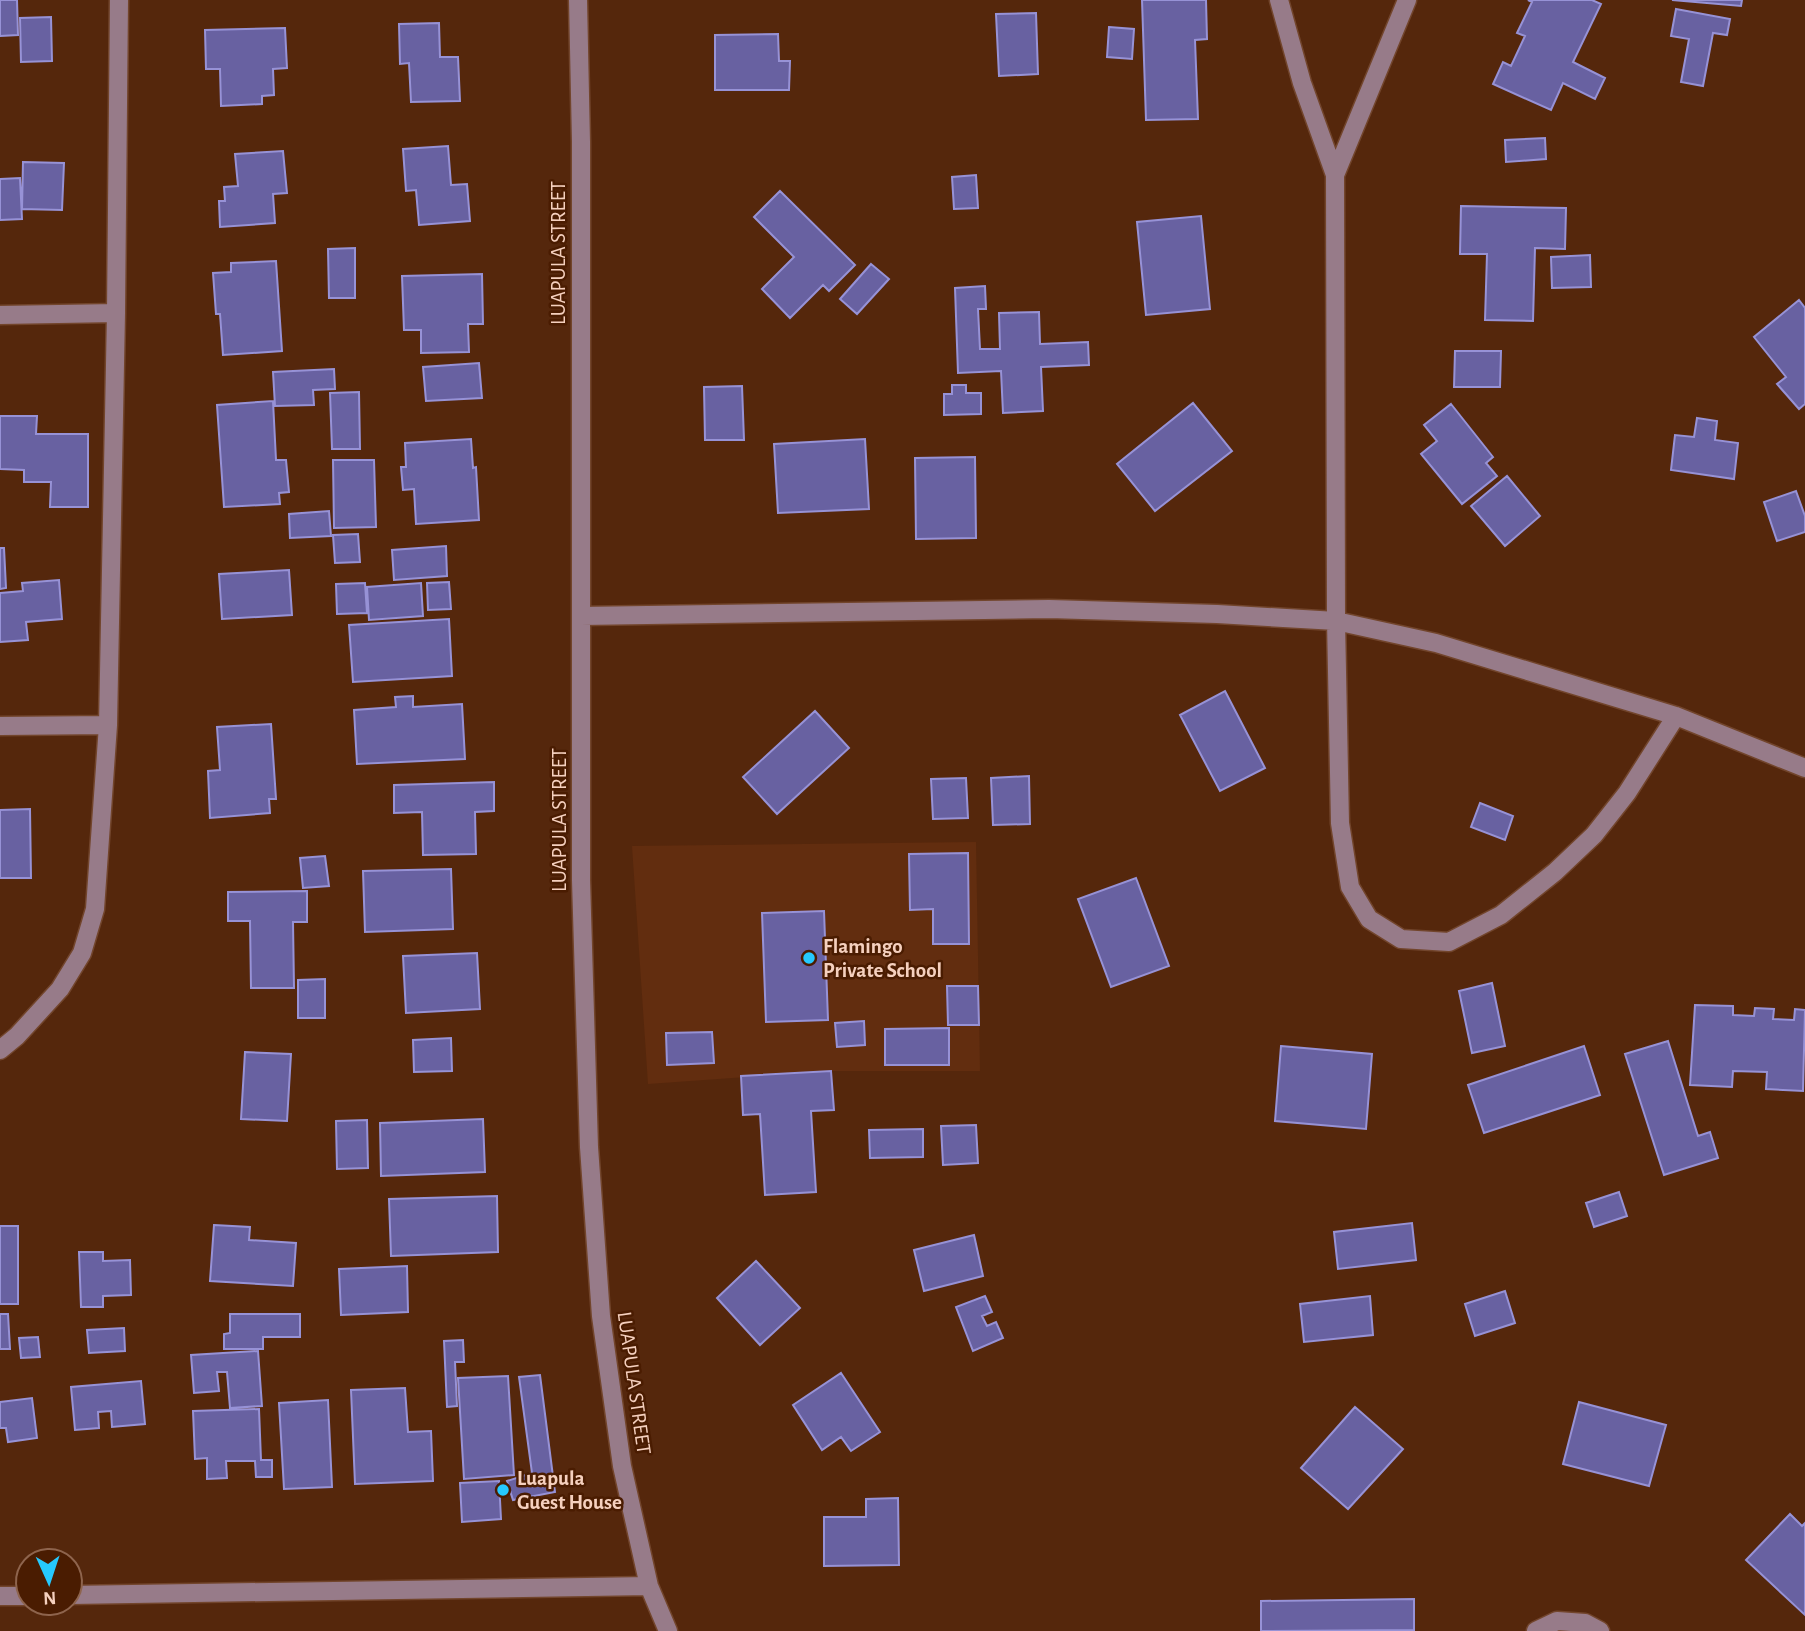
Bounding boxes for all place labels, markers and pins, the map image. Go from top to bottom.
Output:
place label: Flamingo Private School [823,936,942,981]
marker: Flamingo Private School [801,950,817,966]
place label: Luapula Guest House [517,1468,622,1513]
marker: Luapula Guest House [495,1482,511,1498]

